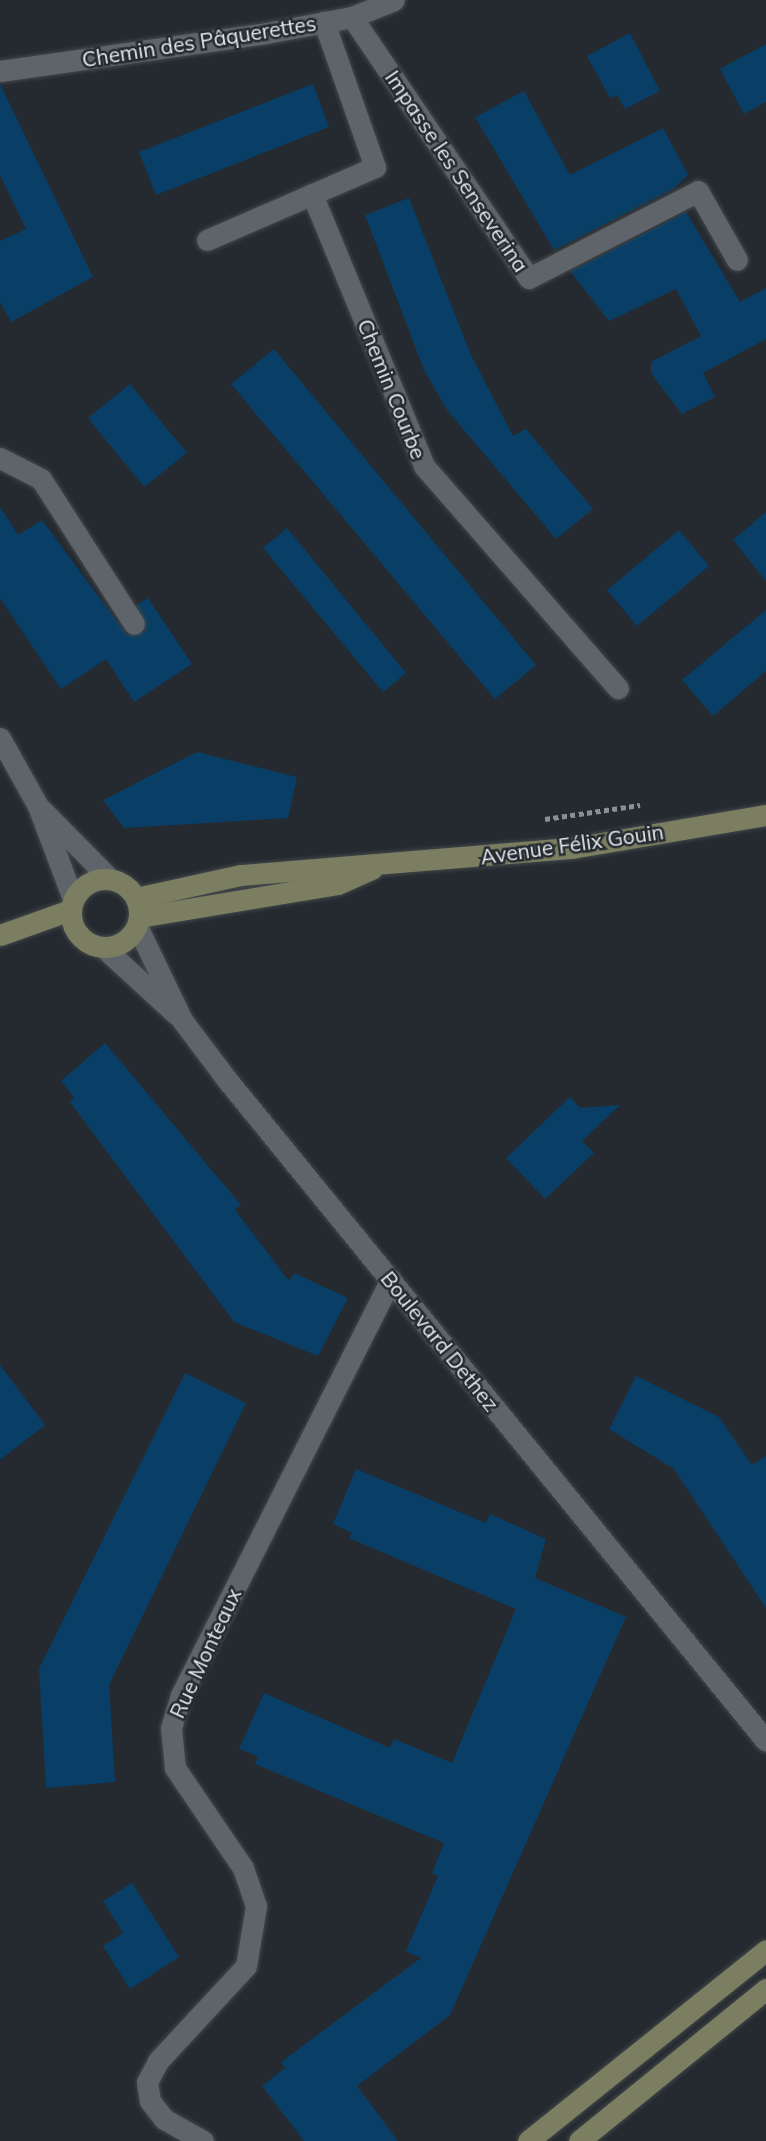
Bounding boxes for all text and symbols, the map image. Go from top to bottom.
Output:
street label: Chemin des Pâquerettes [80,10,318,72]
street label: Impasse les Senseverina [380,65,534,277]
street label: Chemin Courbe [352,315,432,463]
street label: Avenue Félix Gouin [479,819,665,869]
street label: Boulevard Dethez [376,1266,504,1416]
street label: Rue Monteaux [164,1584,246,1722]

